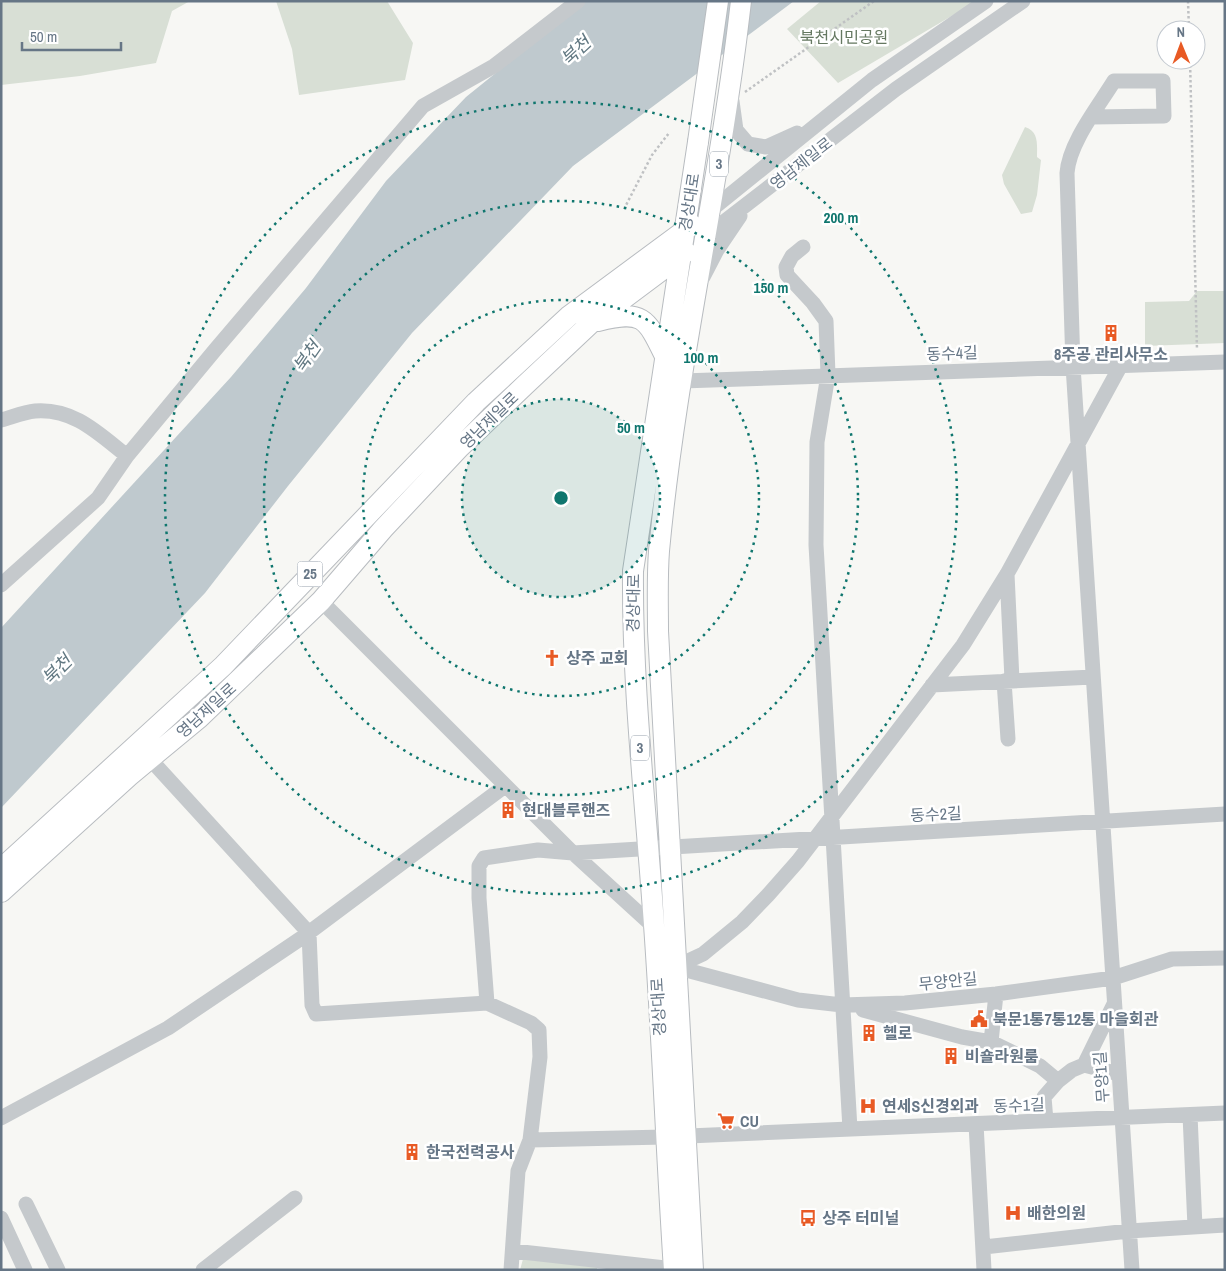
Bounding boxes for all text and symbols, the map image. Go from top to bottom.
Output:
scale bar [22,20,121,52]
north arrow [1156,20,1206,70]
text: N [1176,23,1185,41]
text: 50 m [30,26,57,47]
park label: 북천시민공원 [800,26,888,48]
water label: 북천 [555,29,598,71]
street label: 영남제일로 [765,132,837,194]
road number: 3 [710,152,728,176]
street label: 경상대로 [674,171,705,233]
text: 200 m [824,207,858,228]
text: 150 m [754,277,788,298]
building icon: 8주공 관리사무소 [1101,323,1121,343]
water label: 북천 [287,334,328,377]
street label: 동수4길 [926,341,978,365]
place label: 8주공 관리사무소 [1054,343,1168,365]
text: 100 m [684,347,718,368]
street label: 영남제일로 [455,386,523,453]
text: 50 m [617,417,645,438]
centre of rings [552,489,570,507]
road number: 25 [298,562,322,586]
street label: 경상대로 [621,573,645,633]
water label: 북천 [36,647,79,690]
place label: 상주 교회 [566,647,629,669]
church icon: 상주 교회 [542,648,562,668]
street label: 영남제일로 [171,677,241,743]
road number: 3 [631,736,649,760]
place label: 현대블루핸즈 [522,799,611,821]
building icon: 현대블루핸즈 [498,800,518,820]
street label: 동수2길 [910,802,962,826]
street label: 무양안길 [918,967,978,995]
street label: 경상대로 [645,977,671,1037]
place label: 북문1통7통12통 마을회관 [993,1008,1159,1030]
public building icon: 북문1통7통12통 마을회관 [969,1009,989,1029]
place label: 헬로 [883,1022,912,1044]
building icon: 헬로 [859,1023,879,1043]
place label: 비숄라원룸 [965,1045,1039,1067]
building icon: 비숄라원룸 [941,1046,961,1066]
street label: 무양1길 [1088,1051,1114,1103]
street label: 동수1길 [993,1093,1045,1117]
place label: 연세S신경외과 [882,1095,979,1117]
hospital icon: 연세S신경외과 [858,1096,878,1116]
place label: CU [740,1110,759,1132]
supermarket icon: CU [716,1111,736,1131]
place label: 한국전력공사 [426,1141,515,1163]
building icon: 한국전력공사 [402,1142,422,1162]
place label: 배한의원 [1027,1202,1086,1224]
hospital icon: 배한의원 [1003,1203,1023,1223]
place label: 상주 터미널 [822,1207,899,1229]
bus stop icon: 상주 터미널 [798,1208,818,1228]

